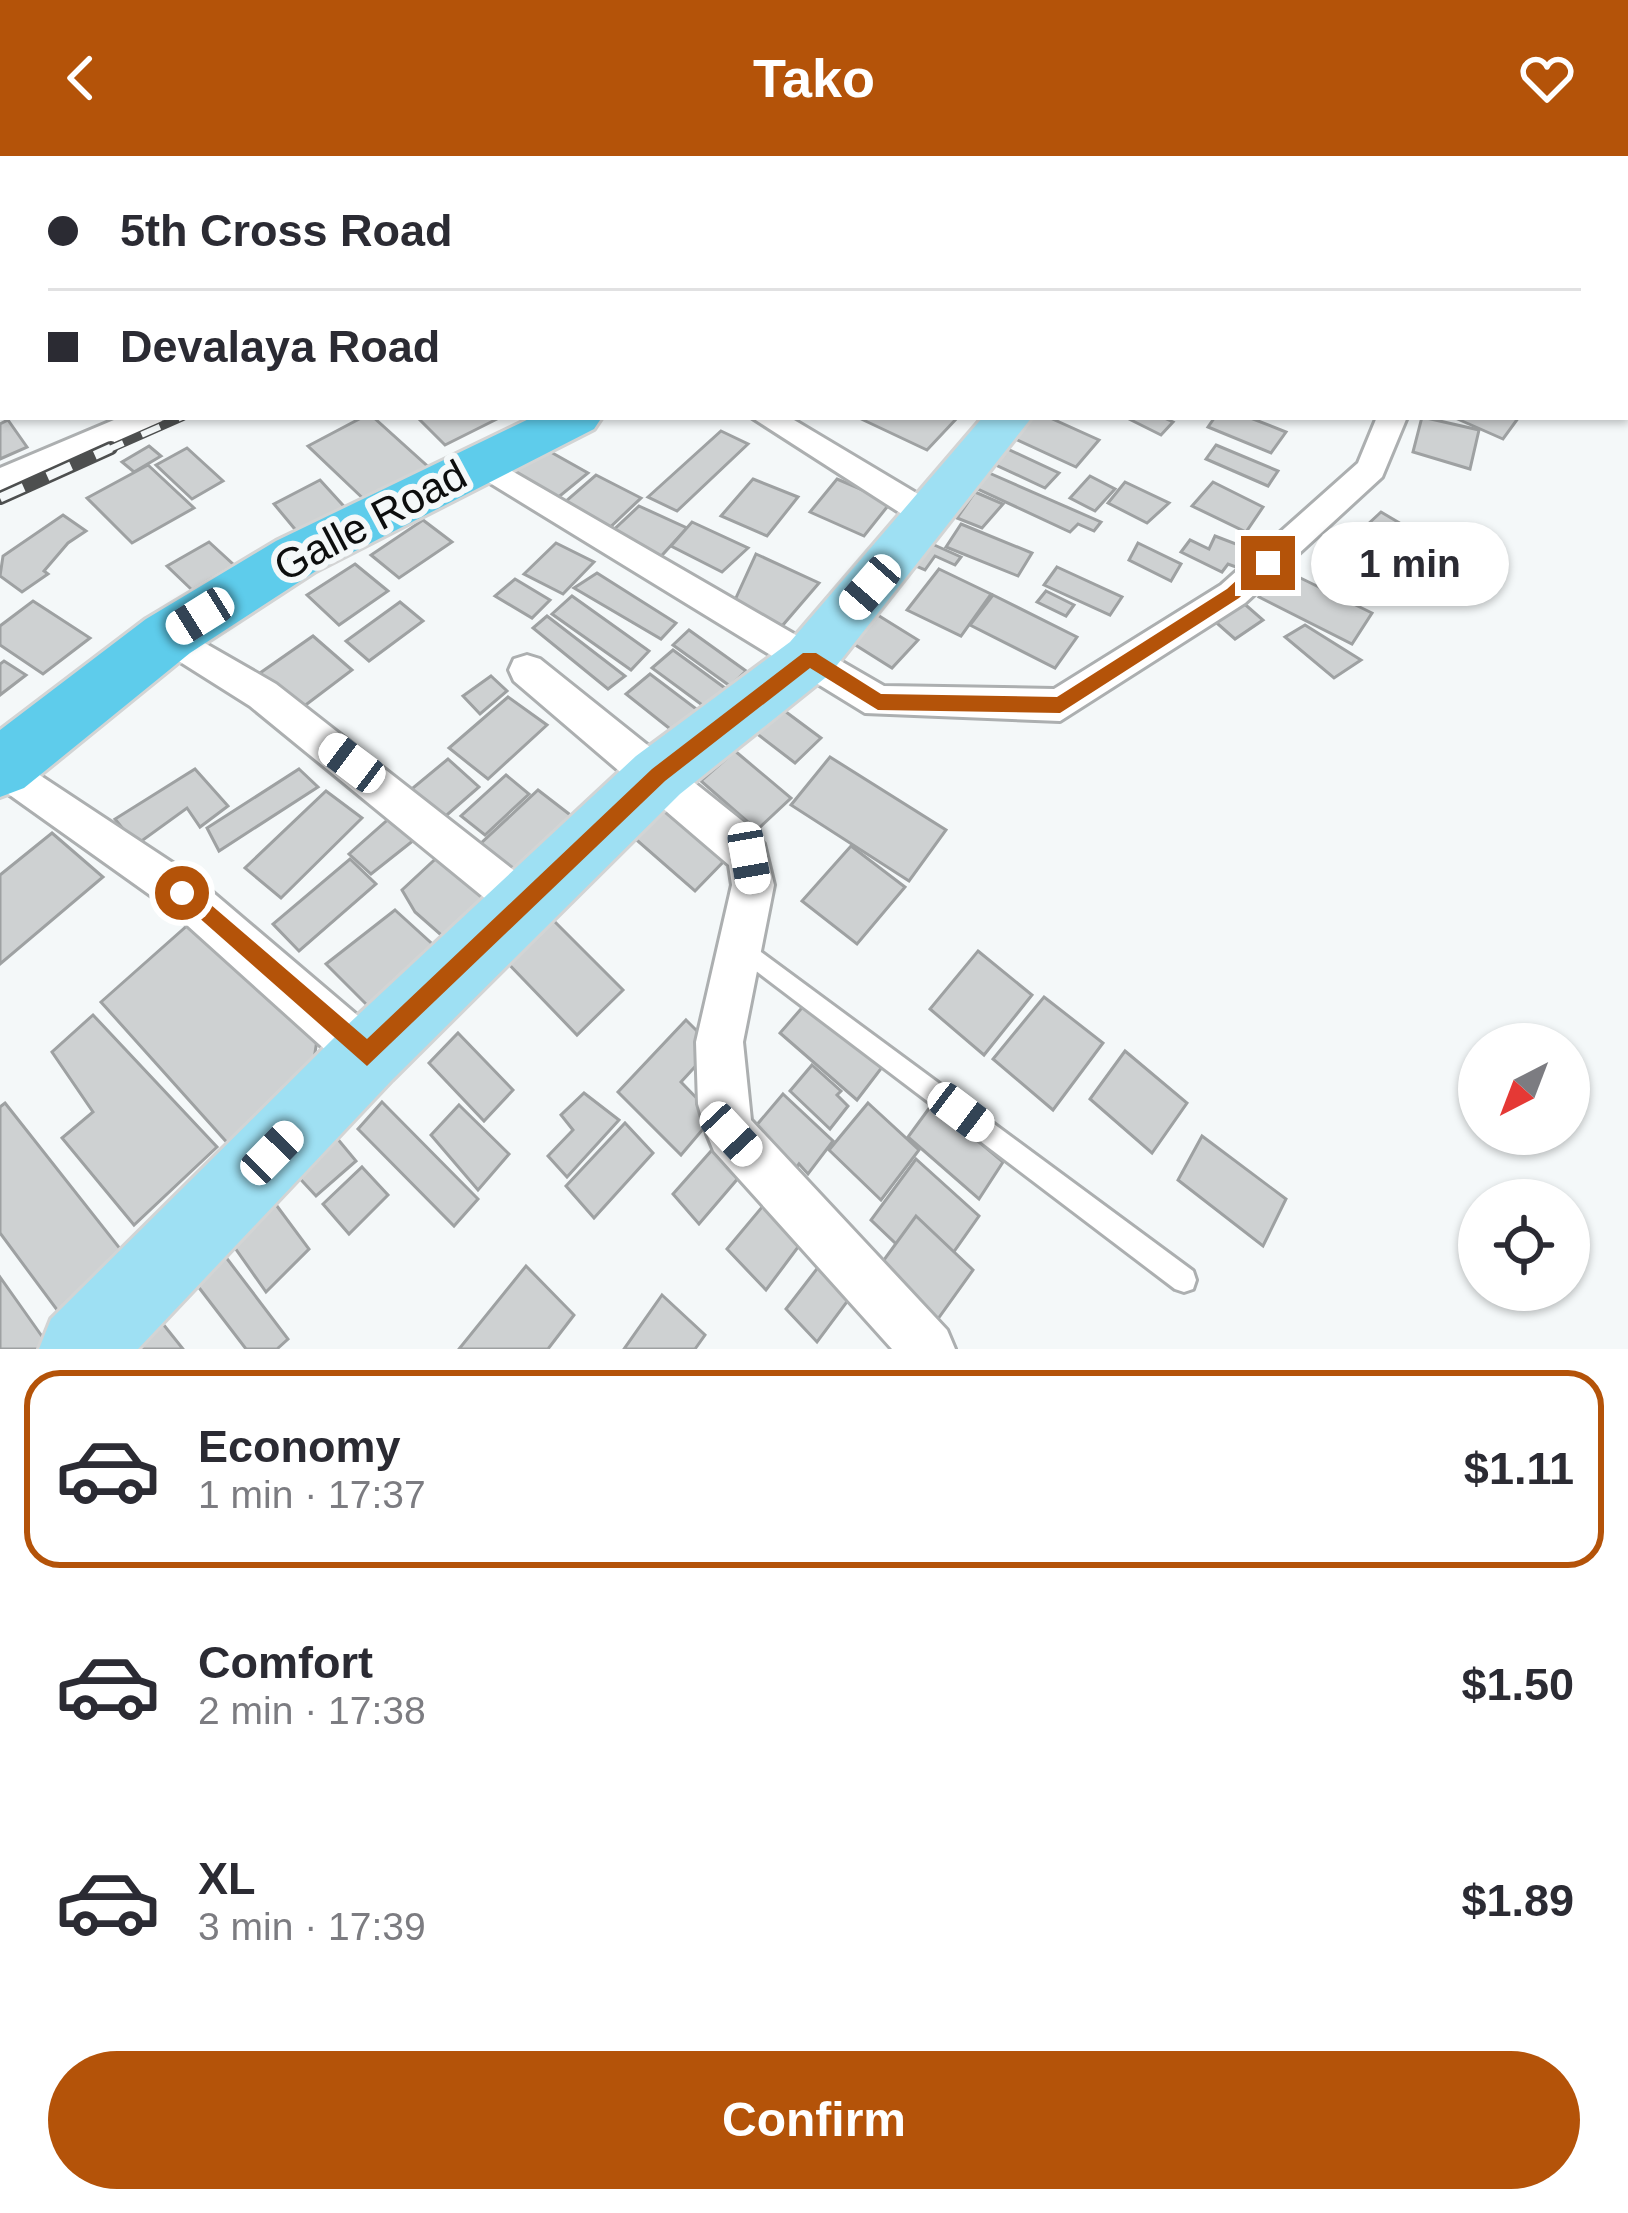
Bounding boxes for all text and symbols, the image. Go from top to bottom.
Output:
icon: back [48,45,114,111]
icon: heart [1514,45,1580,111]
text: Tako [753,48,875,108]
text: 5th Cross Road [120,205,453,256]
text: Devalaya Road [120,321,440,372]
street label: Galle Road [266,450,474,591]
callout: 1 min [1310,521,1508,605]
route end [1241,536,1295,590]
text: 1 min [1359,542,1461,585]
car [833,548,907,626]
car [160,582,240,650]
car [312,727,392,799]
car [725,819,773,897]
route start [155,866,209,920]
north arrow [1458,1023,1590,1155]
map controls [1458,1023,1590,1311]
car [921,1076,1001,1148]
car [693,1095,769,1173]
car [234,1115,310,1191]
button: locate [1458,1179,1590,1311]
icon: car [54,1415,162,1523]
text: Economy [198,1421,401,1472]
text: $1.11 [1464,1443,1574,1494]
text: 1 min · 17:37 [198,1473,426,1516]
icon: car [54,1631,162,1739]
text: Comfort [198,1637,373,1688]
text: $1.50 [1461,1659,1574,1710]
text: 2 min · 17:38 [198,1689,426,1732]
icon: car [54,1847,162,1955]
text: XL [198,1853,256,1904]
text: $1.89 [1461,1875,1574,1926]
text: 3 min · 17:39 [198,1905,426,1948]
button: Confirm [48,2051,1580,2189]

